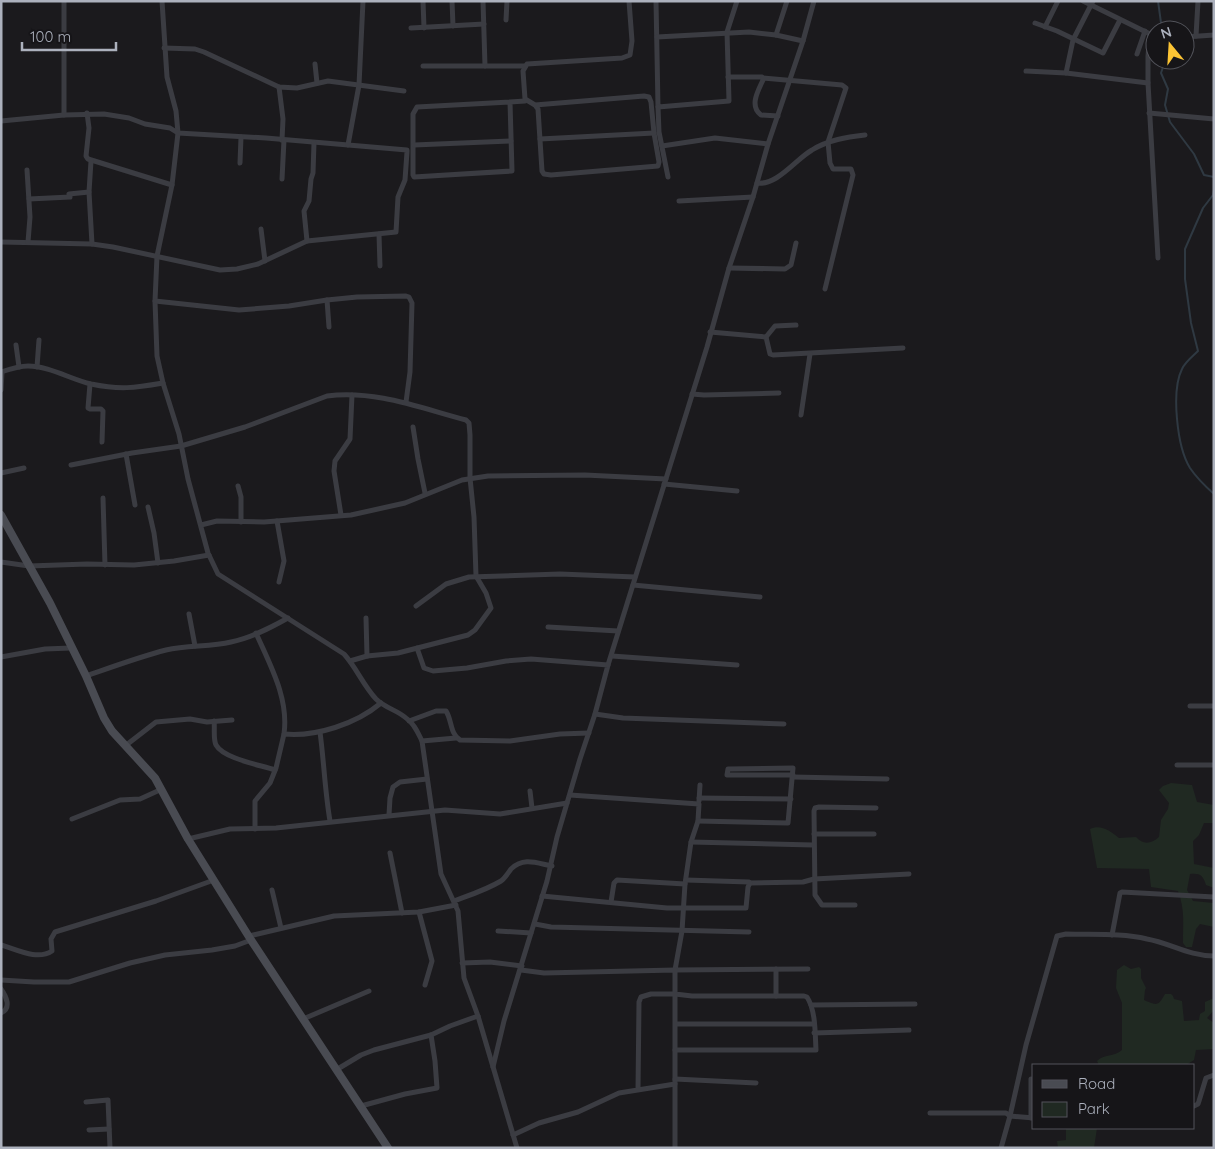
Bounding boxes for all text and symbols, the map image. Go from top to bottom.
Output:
scale bar [22,20,116,52]
north arrow [1145,20,1195,70]
text: N [1158,22,1174,43]
text: 100 m [30,27,71,46]
legend [1032,1064,1195,1129]
text: Road [1078,1074,1115,1093]
text: Park [1078,1099,1110,1118]

